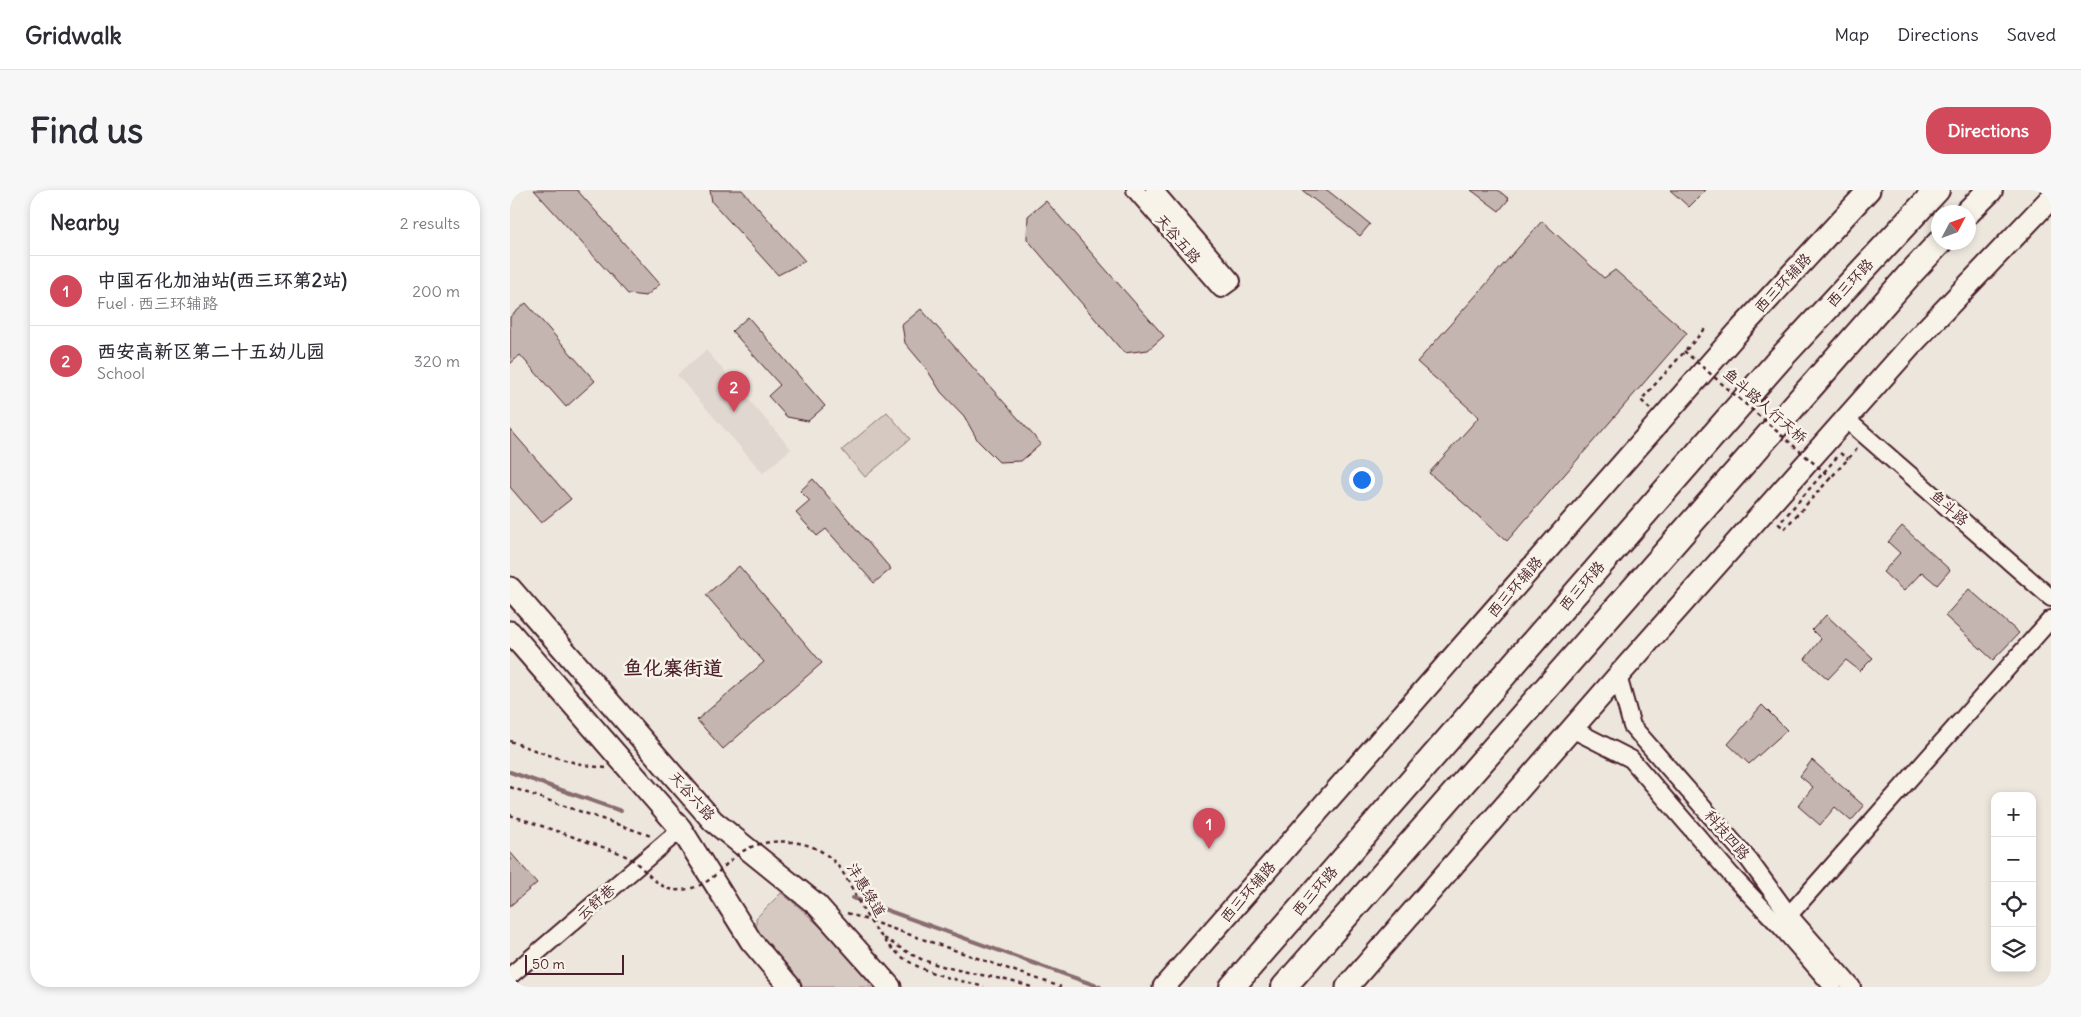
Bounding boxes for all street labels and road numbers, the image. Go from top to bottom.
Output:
street label: 天谷五路 [1152,210,1205,268]
street label: 西三环辅路 [1750,249,1815,317]
street label: 西三环路 [1822,254,1877,311]
street label: 鱼斗路人行天桥 [1719,364,1811,447]
street label: 鱼斗路 [1926,486,1973,530]
street label: 西三环辅路 [1483,552,1546,621]
street label: 西三环路 [1555,557,1608,615]
street label: 天谷六路 [665,767,720,824]
street label: 科技四路 [1701,806,1754,864]
street label: 西三环辅路 [1216,857,1279,926]
street label: 沣惠绿道 [843,859,890,920]
street label: 西三环路 [1288,862,1341,920]
street label: 云舒巷 [572,880,619,924]

